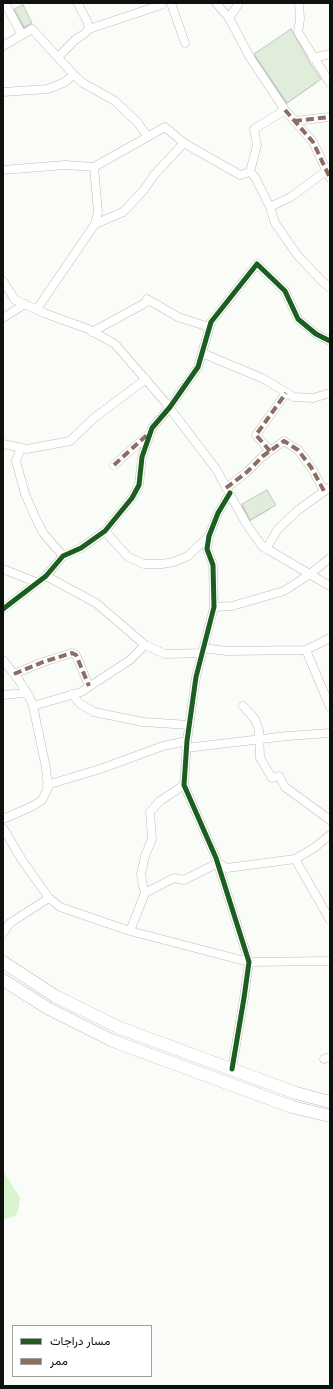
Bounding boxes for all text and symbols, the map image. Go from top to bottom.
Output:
legend [12,1325,152,1377]
text: مسار دراجات [50,1332,110,1349]
text: ممر [50,1352,68,1369]

